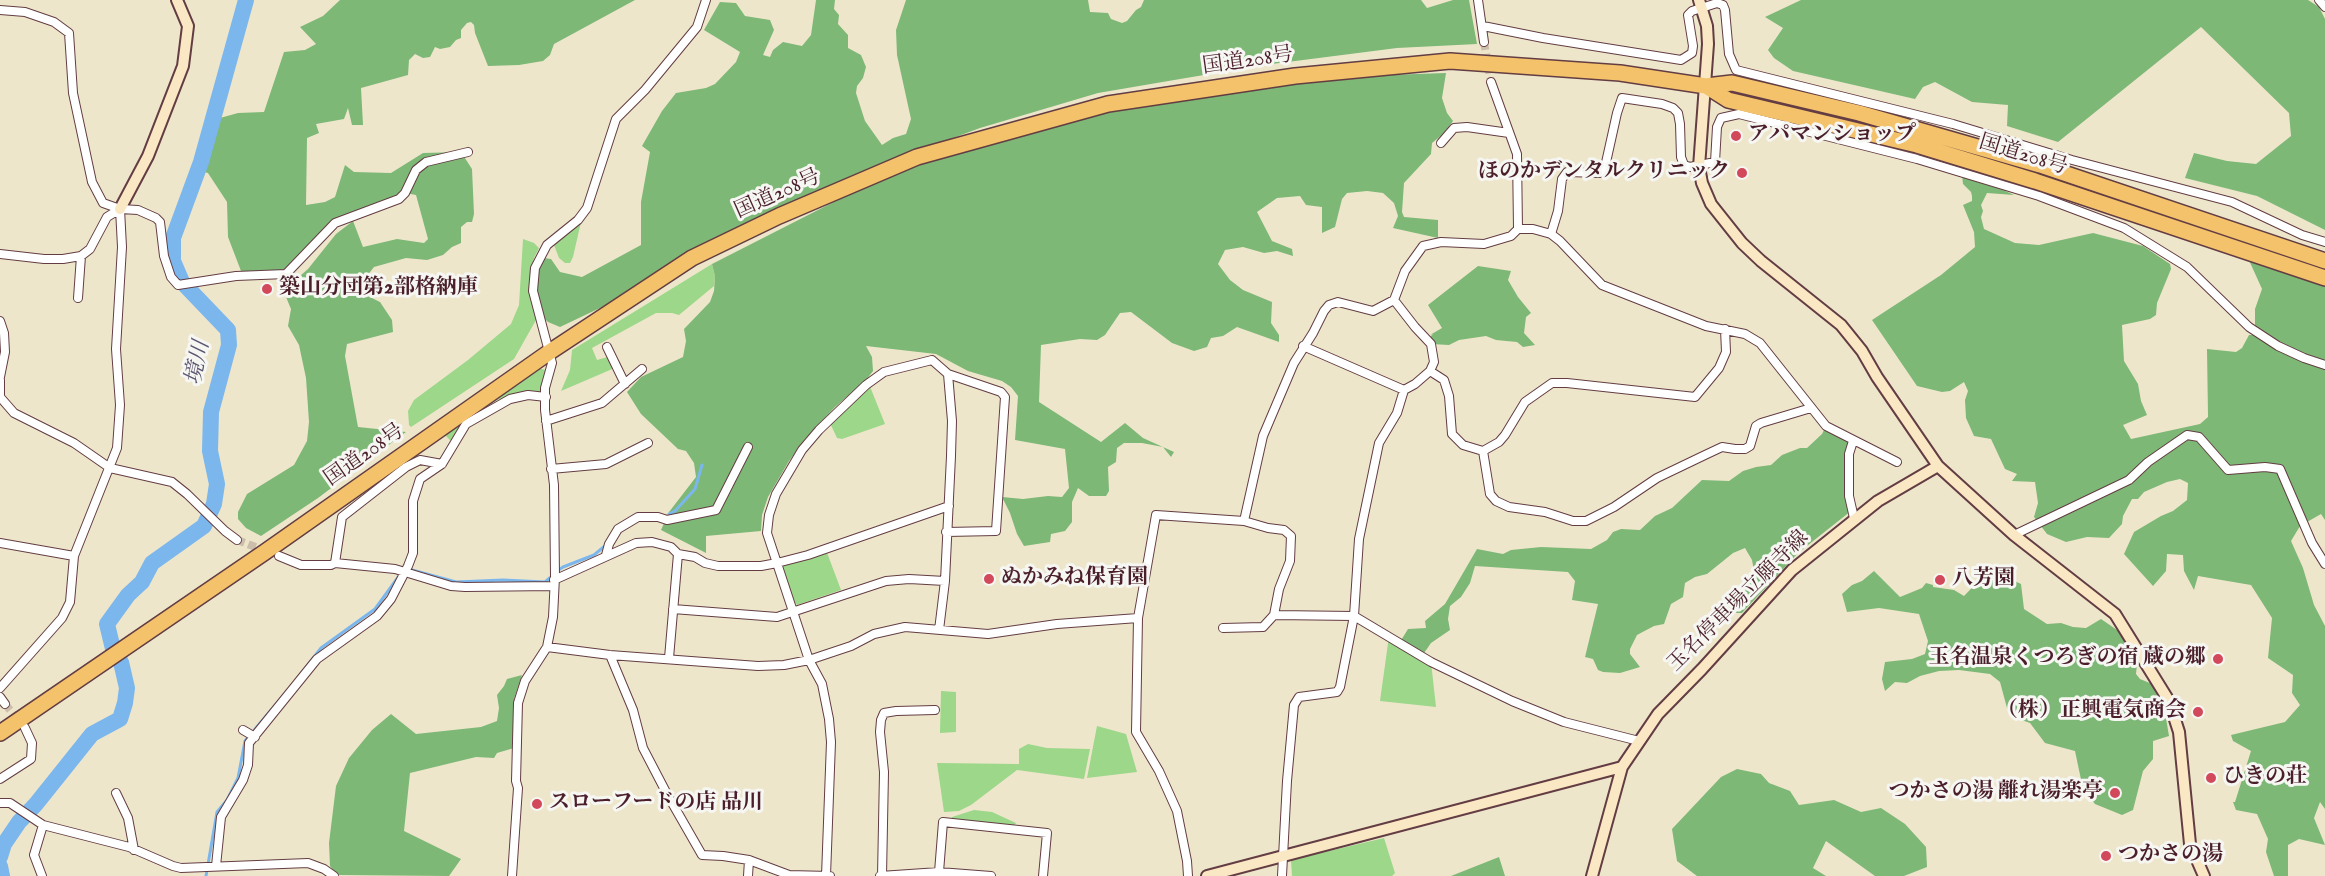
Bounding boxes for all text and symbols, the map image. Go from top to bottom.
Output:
street label: 国道208号 [1201,43,1295,81]
place label: アパマンショップ [1748,123,1916,149]
marker: アパマンショップ [1729,129,1743,143]
street label: 国道208号 [1976,131,2070,181]
place label: ほのかデンタルクリニック [1478,160,1730,186]
street label: 国道208号 [731,165,825,225]
marker: ほのかデンタルクリニック [1735,166,1749,180]
place label: 築山分団第2部格納庫 [279,276,478,302]
marker: 築山分団第2部格納庫 [260,282,274,296]
water label: 境川 [182,339,216,387]
street label: 国道208号 [320,419,410,493]
street label: 玉名停車場立願寺線 [1663,526,1815,678]
place label: ぬかみね保育園 [1001,566,1148,592]
place label: 八芳園 [1952,567,2015,593]
marker: ぬかみね保育園 [982,572,996,586]
marker: 八芳園 [1933,573,1947,587]
place label: 玉名温泉くつろぎの宿 蔵の郷 [1928,646,2206,672]
marker: 玉名温泉くつろぎの宿 蔵の郷 [2211,652,2225,666]
place label: （株）正興電気商会 [1997,699,2186,725]
marker: （株）正興電気商会 [2191,705,2205,719]
place label: ひきの荘 [2223,765,2307,791]
marker: ひきの荘 [2204,771,2218,785]
place label: つかさの湯 離れ湯楽亭 [1888,780,2103,806]
marker: つかさの湯 離れ湯楽亭 [2108,786,2122,800]
place label: スローフードの店 品川 [549,791,763,817]
marker: スローフードの店 品川 [530,797,544,811]
place label: つかさの湯 [2118,843,2223,869]
marker: つかさの湯 [2099,849,2113,863]

